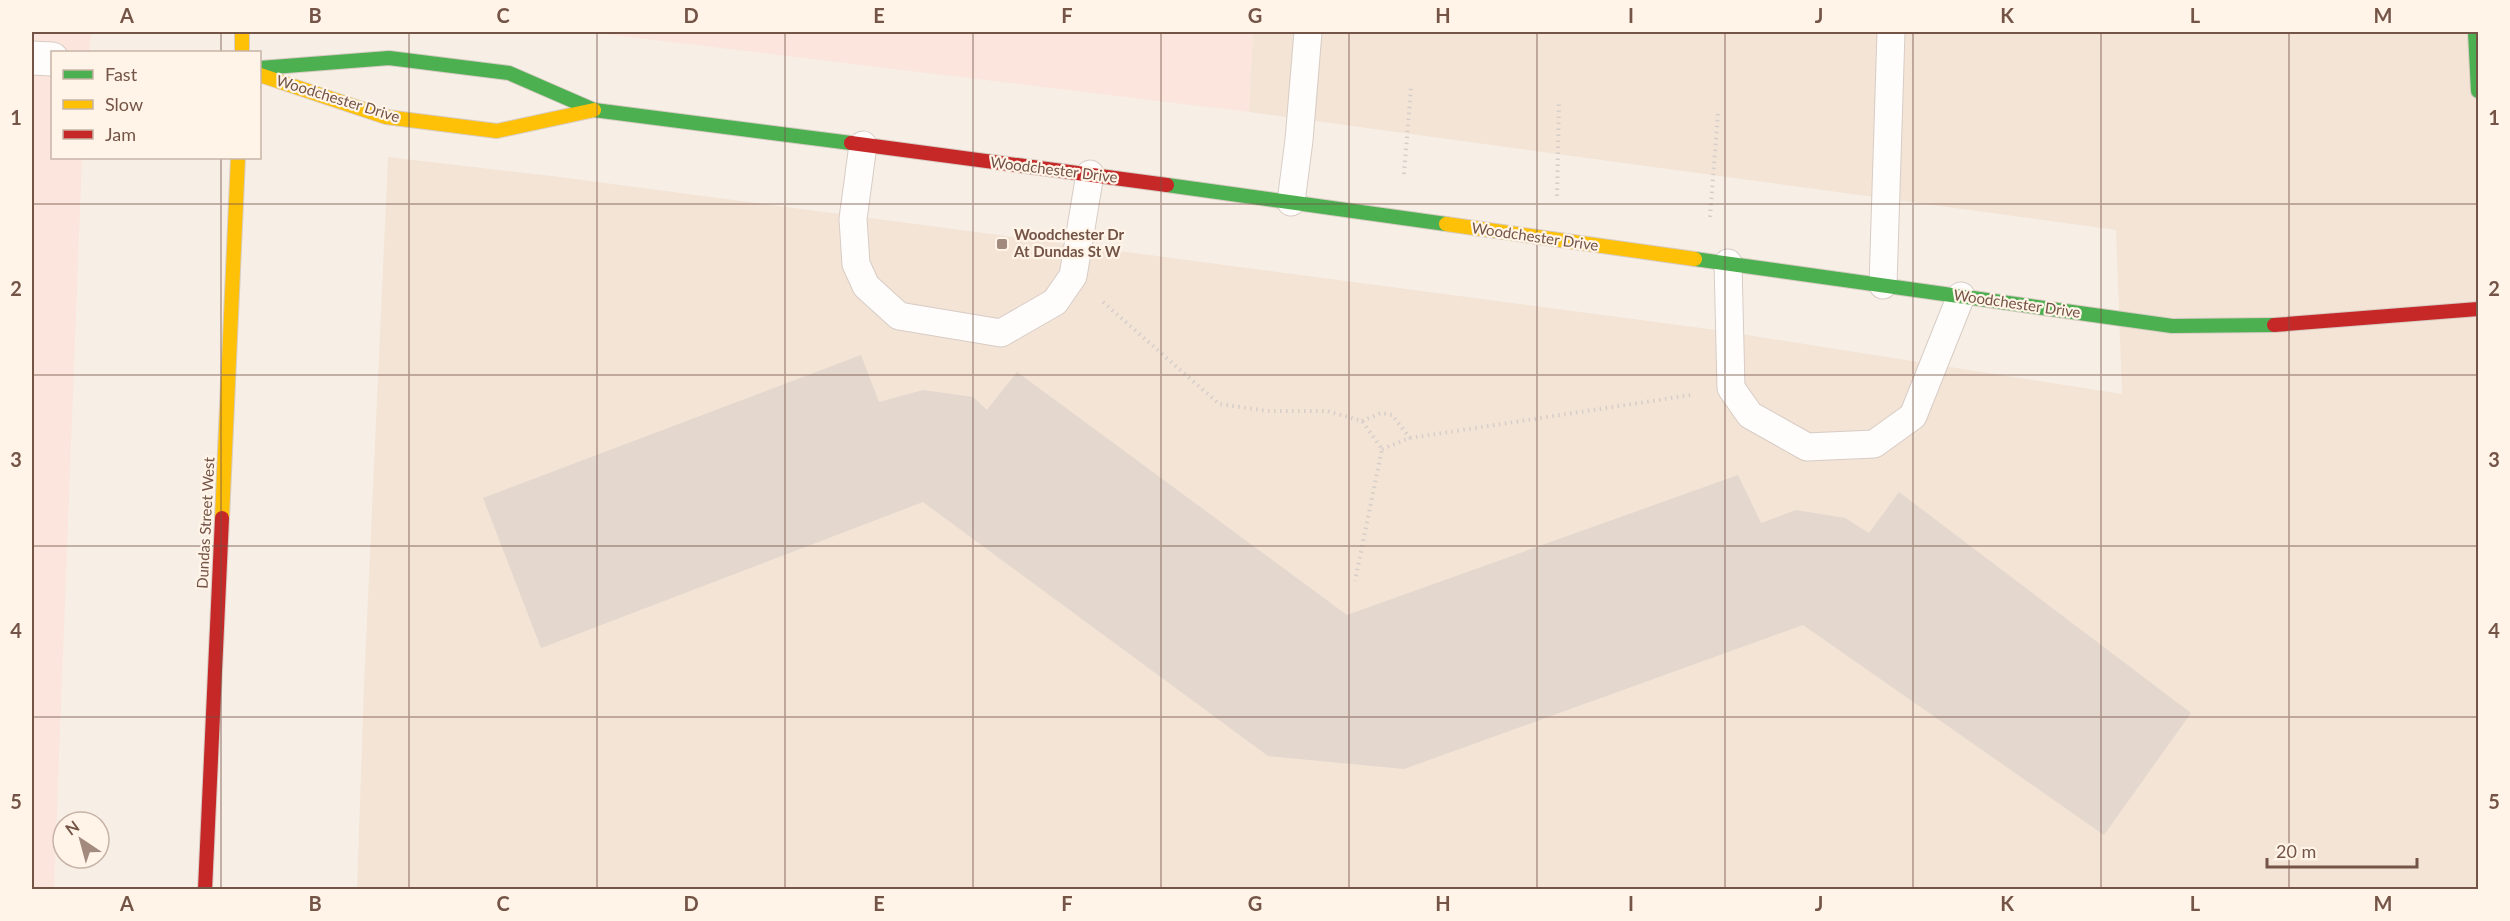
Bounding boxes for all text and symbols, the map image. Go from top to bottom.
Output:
text: A [119,3,134,27]
text: B [308,3,322,27]
text: C [496,3,510,27]
text: D [683,3,699,27]
text: E [873,3,885,27]
text: F [1061,3,1073,27]
text: G [1248,3,1262,27]
text: H [1435,3,1451,27]
text: I [1628,3,1634,27]
text: J [1815,3,1823,27]
text: K [2000,3,2014,27]
text: L [2190,3,2201,27]
text: M [2374,3,2392,27]
legend [51,51,261,159]
text: Fast [105,63,138,85]
street label: Woodchester Drive [274,71,402,125]
text: Slow [105,93,143,115]
text: 1 [10,105,22,129]
text: 1 [2488,105,2500,129]
text: Jam [105,123,136,145]
street label: Woodchester Drive [989,152,1119,186]
street label: Woodchester Drive [1470,218,1600,254]
place label: Woodchester Dr At Dundas St W [1013,225,1125,260]
marker: Woodchester Dr At Dundas St W [995,237,1009,251]
text: 2 [10,276,22,300]
text: 2 [2488,276,2500,300]
street label: Woodchester Drive [1952,285,2082,321]
text: 3 [10,447,22,471]
text: 3 [2488,447,2500,471]
street label: Dundas Street West [193,456,217,589]
text: 4 [10,618,22,642]
text: 4 [2488,618,2500,642]
text: 5 [10,789,22,813]
text: 5 [2488,789,2500,813]
north arrow [51,810,111,870]
text: N [61,816,82,839]
scale bar [2267,831,2417,869]
text: 20 m [2276,840,2316,862]
text: A [119,891,134,915]
text: B [308,891,322,915]
text: C [496,891,510,915]
text: D [683,891,699,915]
text: E [873,891,885,915]
text: F [1061,891,1073,915]
text: G [1248,891,1262,915]
text: H [1435,891,1451,915]
text: I [1628,891,1634,915]
text: J [1815,891,1823,915]
text: K [2000,891,2014,915]
text: L [2190,891,2201,915]
text: M [2374,891,2392,915]

